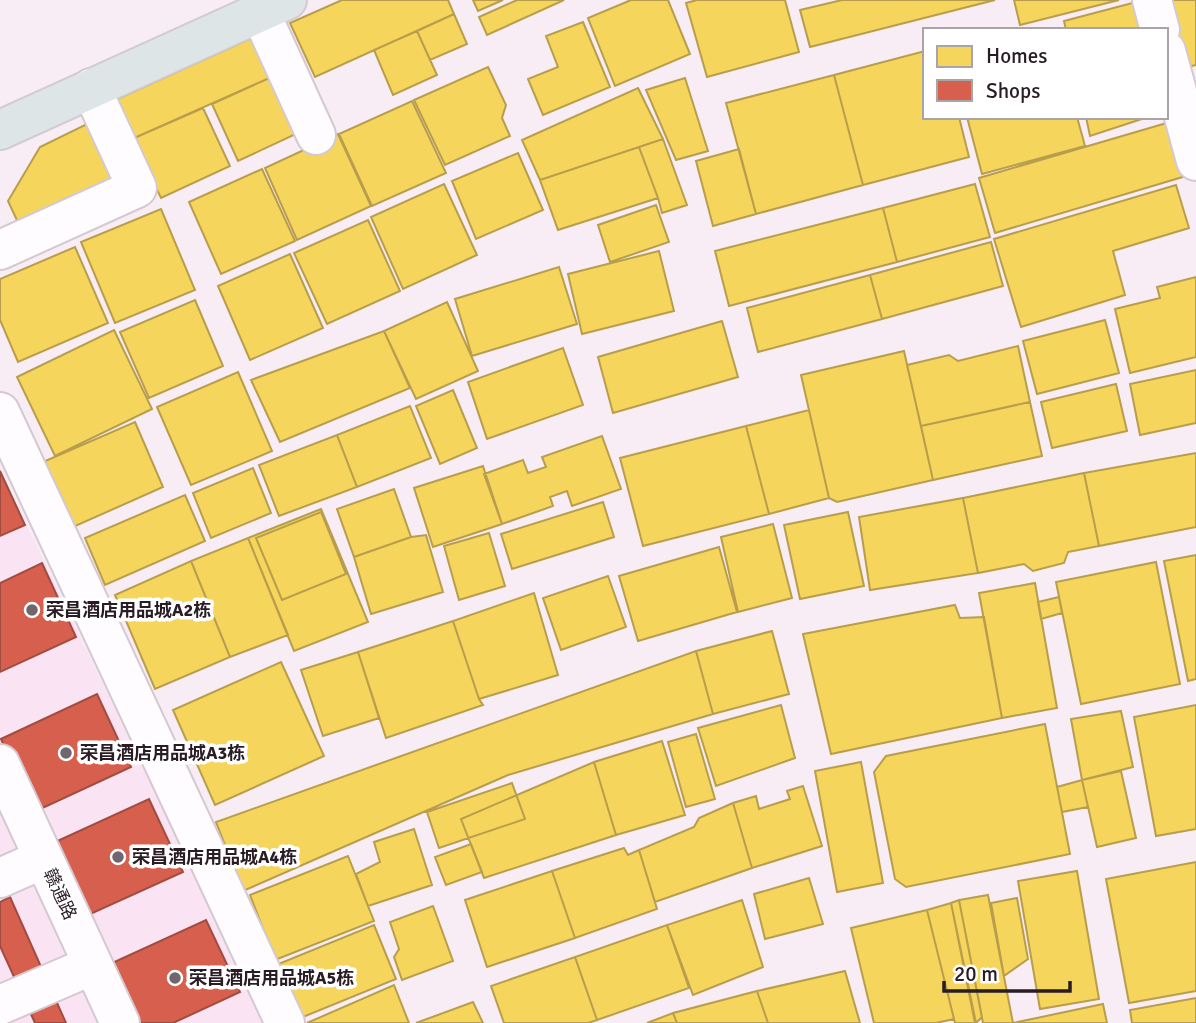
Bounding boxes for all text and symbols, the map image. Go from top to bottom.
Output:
legend [923,28,1168,119]
text: Homes [986,43,1048,69]
text: Shops [986,78,1040,104]
place label: 荣昌酒店用品城A2栋 [46,599,211,621]
marker: 荣昌酒店用品城A2栋 [24,602,40,618]
place label: 荣昌酒店用品城A3栋 [80,742,245,764]
marker: 荣昌酒店用品城A3栋 [58,745,74,761]
place label: 荣昌酒店用品城A4栋 [132,846,297,868]
marker: 荣昌酒店用品城A4栋 [110,849,126,865]
street label: 赣通路 [39,865,81,923]
scale bar [944,950,1070,994]
text: 20 m [954,961,998,987]
place label: 荣昌酒店用品城A5栋 [189,967,354,989]
marker: 荣昌酒店用品城A5栋 [167,970,183,986]

